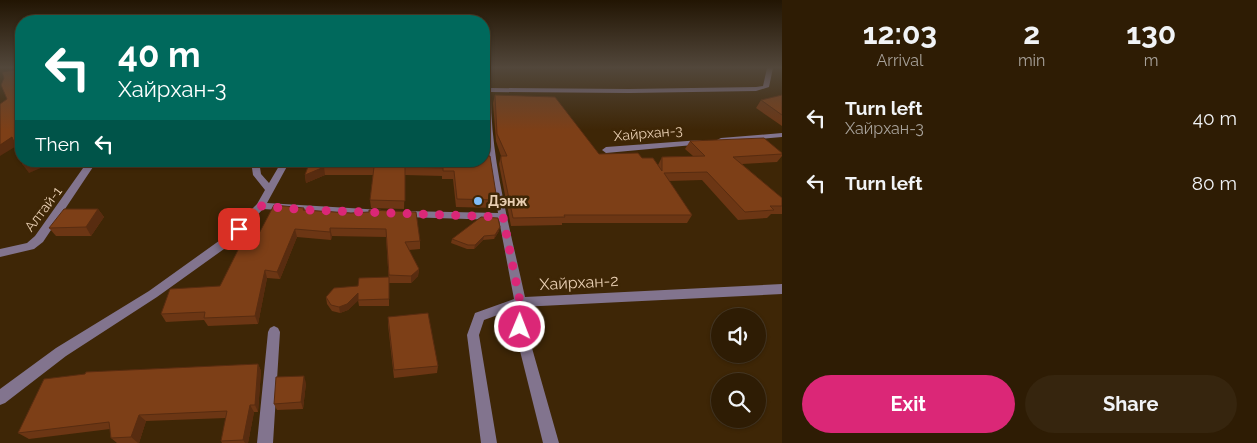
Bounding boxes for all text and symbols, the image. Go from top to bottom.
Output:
text: 12:03 [863,16,937,51]
text: 2 [1023,16,1040,51]
text: 130 [1126,16,1176,51]
text: 40 m [118,34,200,75]
icon: left [35,35,100,100]
text: Arrival [876,51,923,70]
text: min [1018,51,1045,70]
text: m [1144,51,1159,70]
text: Хайрхан-3 [118,76,227,102]
text: Turn left [845,97,922,119]
icon: left [802,104,830,132]
text: 40 m [1193,107,1237,129]
text: Хайрхан-3 [845,119,924,138]
street label: Хайрхан-3 [613,122,683,144]
icon: left [90,130,118,158]
text: Then [35,133,80,155]
icon: left [802,169,830,197]
text: Turn left [845,172,922,194]
text: 80 m [1192,172,1237,194]
street label: Алтай-1 [21,183,65,235]
place label: Дэнж [488,193,528,209]
marker: Дэнж [472,195,484,207]
pin [218,208,260,250]
icon: arrive [225,215,253,243]
street label: Хайрхан-2 [539,271,619,294]
position arrow [493,300,545,352]
map controls [711,308,766,428]
button: sound [711,308,766,363]
button: search [711,373,766,428]
button: Exit [802,375,1015,433]
button: Share [1025,375,1237,433]

